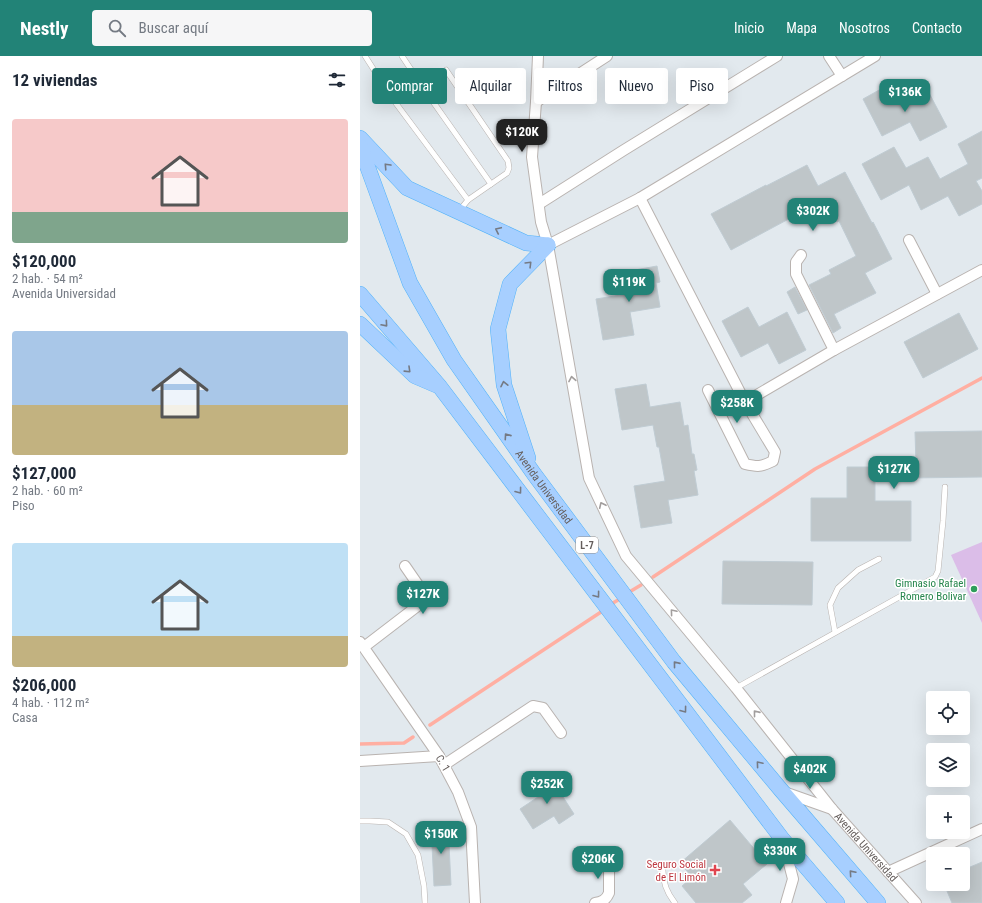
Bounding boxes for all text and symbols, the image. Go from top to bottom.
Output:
search box [92,10,372,46]
text: Nestly [20,17,68,40]
icon: search [106,17,128,39]
text: Buscar aquí [138,19,208,37]
text: Inicio [734,20,764,36]
text: Mapa [786,20,817,36]
text: Nosotros [839,20,890,36]
text: Contacto [912,20,962,36]
chip: Comprar [372,68,447,104]
chip: Alquilar [455,68,526,104]
chip: Filtros [534,68,597,104]
chip: Nuevo [605,68,668,104]
chip: Piso [676,68,728,104]
icon: filters [326,69,348,91]
text: 12 viviendas [12,70,98,90]
pin: $136K [877,79,933,113]
text: $136K [888,84,922,99]
pin: $120K [494,119,550,153]
text: $120K [505,124,539,139]
icon: home [144,145,216,217]
one-way arrow [384,163,392,171]
pin: $302K [785,198,841,232]
text: $302K [796,203,830,218]
one-way arrow [495,227,503,235]
text: $120,000 [12,251,76,271]
one-way arrow [525,261,532,269]
pin: $119K [601,269,657,303]
text: 2 hab. · 54 m² [12,271,83,286]
text: $119K [612,274,646,289]
text: Avenida Universidad [12,286,116,301]
one-way arrow [381,319,388,327]
icon: home [144,357,216,429]
one-way arrow [403,365,411,373]
one-way arrow [568,376,577,382]
one-way arrow [501,381,509,387]
pin: $258K [709,390,765,424]
text: $258K [720,395,754,410]
one-way arrow [505,433,512,440]
street label: Avenida Universidad [512,448,575,526]
pin: $127K [866,456,922,490]
text: $127K [877,461,911,476]
text: $127,000 [12,463,76,483]
text: 2 hab. · 60 m² [12,483,83,498]
one-way arrow [514,487,521,494]
text: Piso [12,498,35,513]
one-way arrow [599,501,607,509]
road number: L-7 [576,537,598,553]
icon: home [144,569,216,641]
place label: Gimnasio Rafael Romero Bolivar [895,577,967,603]
pin: $127K [395,581,451,615]
marker: Gimnasio Rafael Romero Bolivar [969,584,979,594]
text: $127K [406,586,440,601]
one-way arrow [592,590,599,597]
one-way arrow [671,610,678,617]
one-way arrow [673,661,680,668]
text: $206,000 [12,675,76,695]
map controls [926,691,970,891]
button: locate [926,691,970,735]
text: 4 hab. · 112 m² [12,695,89,710]
one-way arrow [679,705,686,712]
text: Casa [12,710,38,725]
one-way arrow [753,710,760,717]
button: layers [926,743,970,787]
street label: C. 1 [433,753,453,774]
pin: $402K [782,756,838,790]
one-way arrow [756,761,763,768]
text: $402K [793,761,827,776]
pin: $252K [519,771,575,805]
text: $252K [530,776,564,791]
button: + [926,795,970,839]
street label: Avenida Universidad [831,810,900,884]
pin: $150K [413,821,469,855]
text: $150K [424,826,458,841]
pin: $330K [752,838,808,872]
text: $330K [763,843,797,858]
pin: $206K [570,846,626,880]
button: − [926,847,970,891]
text: $206K [581,851,615,866]
place label: Seguro Social de El Limón [646,858,706,884]
marker: Seguro Social de El Limón [709,864,721,876]
one-way arrow [850,871,857,878]

